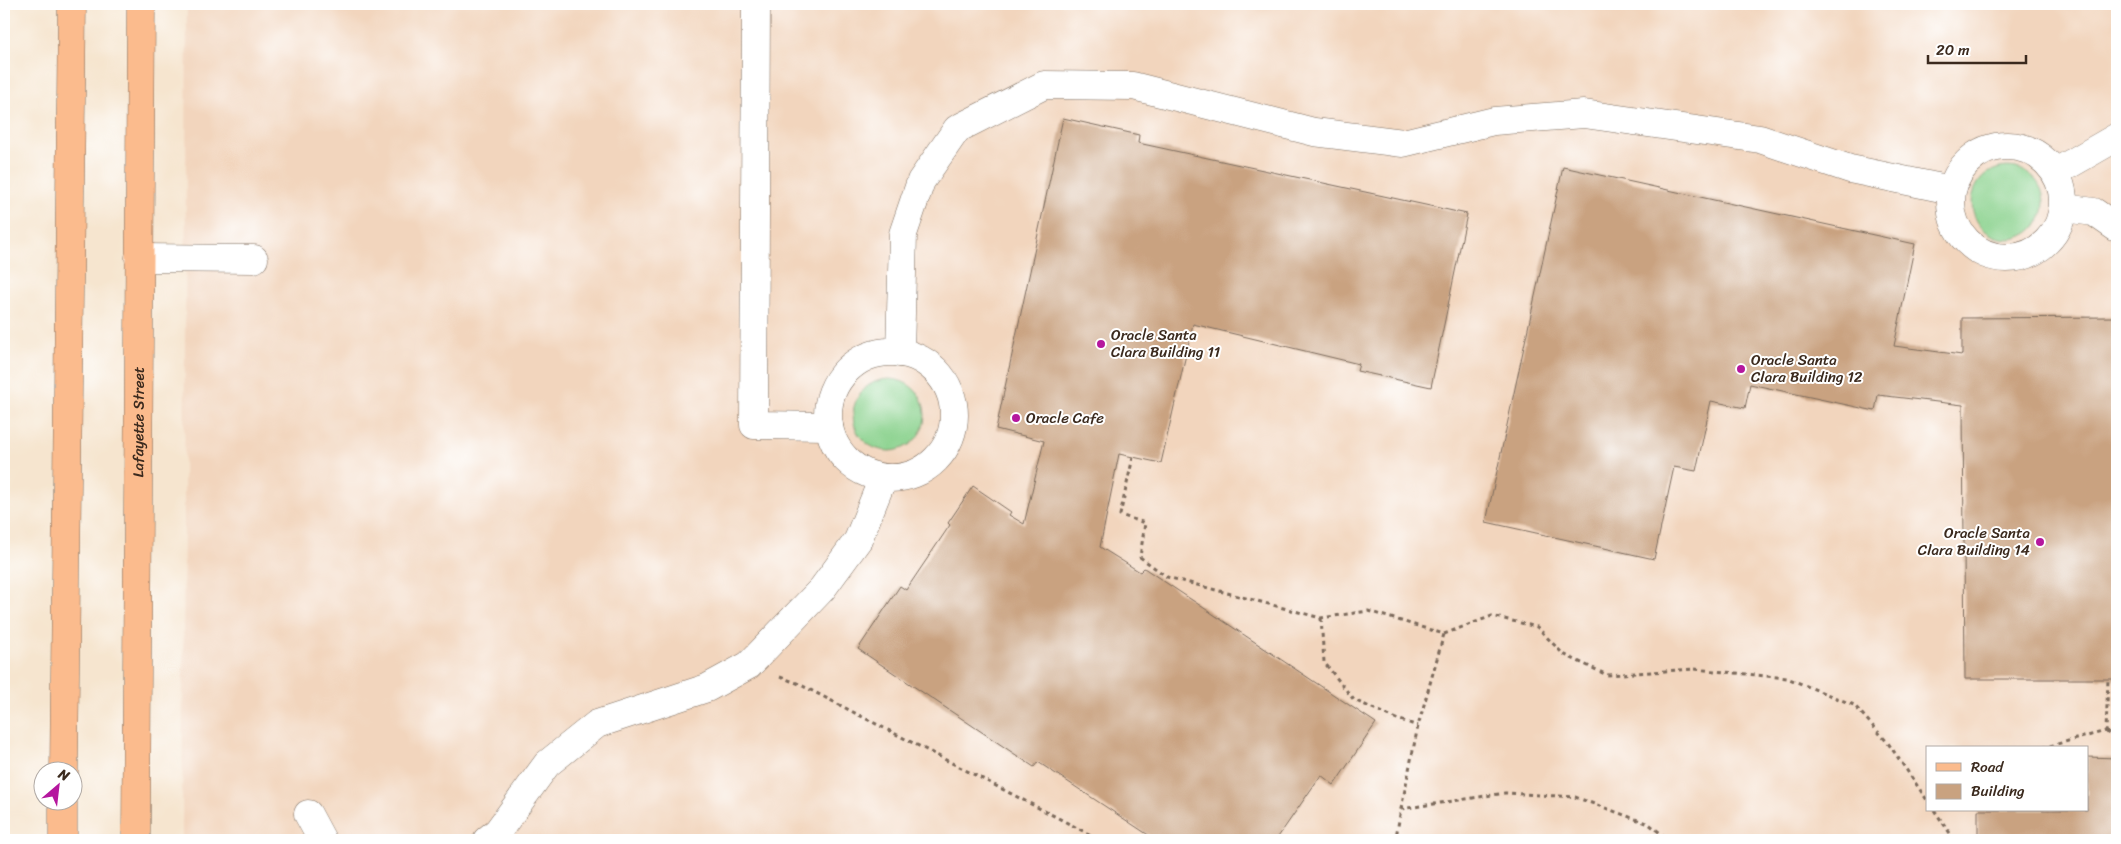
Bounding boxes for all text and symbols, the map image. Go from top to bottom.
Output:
scale bar [1928,32,2026,64]
text: 20 m [1936,37,1970,63]
place label: Oracle Santa Clara Building 11 [1111,322,1220,365]
marker: Oracle Santa Clara Building 11 [1095,338,1107,350]
place label: Oracle Santa Clara Building 12 [1751,347,1863,390]
marker: Oracle Santa Clara Building 12 [1735,363,1747,375]
street label: Lafayette Street [125,366,152,478]
place label: Oracle Cafe [1026,405,1104,431]
marker: Oracle Cafe [1010,412,1022,424]
place label: Oracle Santa Clara Building 14 [1918,520,2030,563]
marker: Oracle Santa Clara Building 14 [2034,536,2046,548]
legend [1926,746,2088,812]
text: Road [1971,754,2004,780]
text: N [53,761,74,788]
north arrow [32,762,82,812]
text: Building [1971,778,2025,804]

